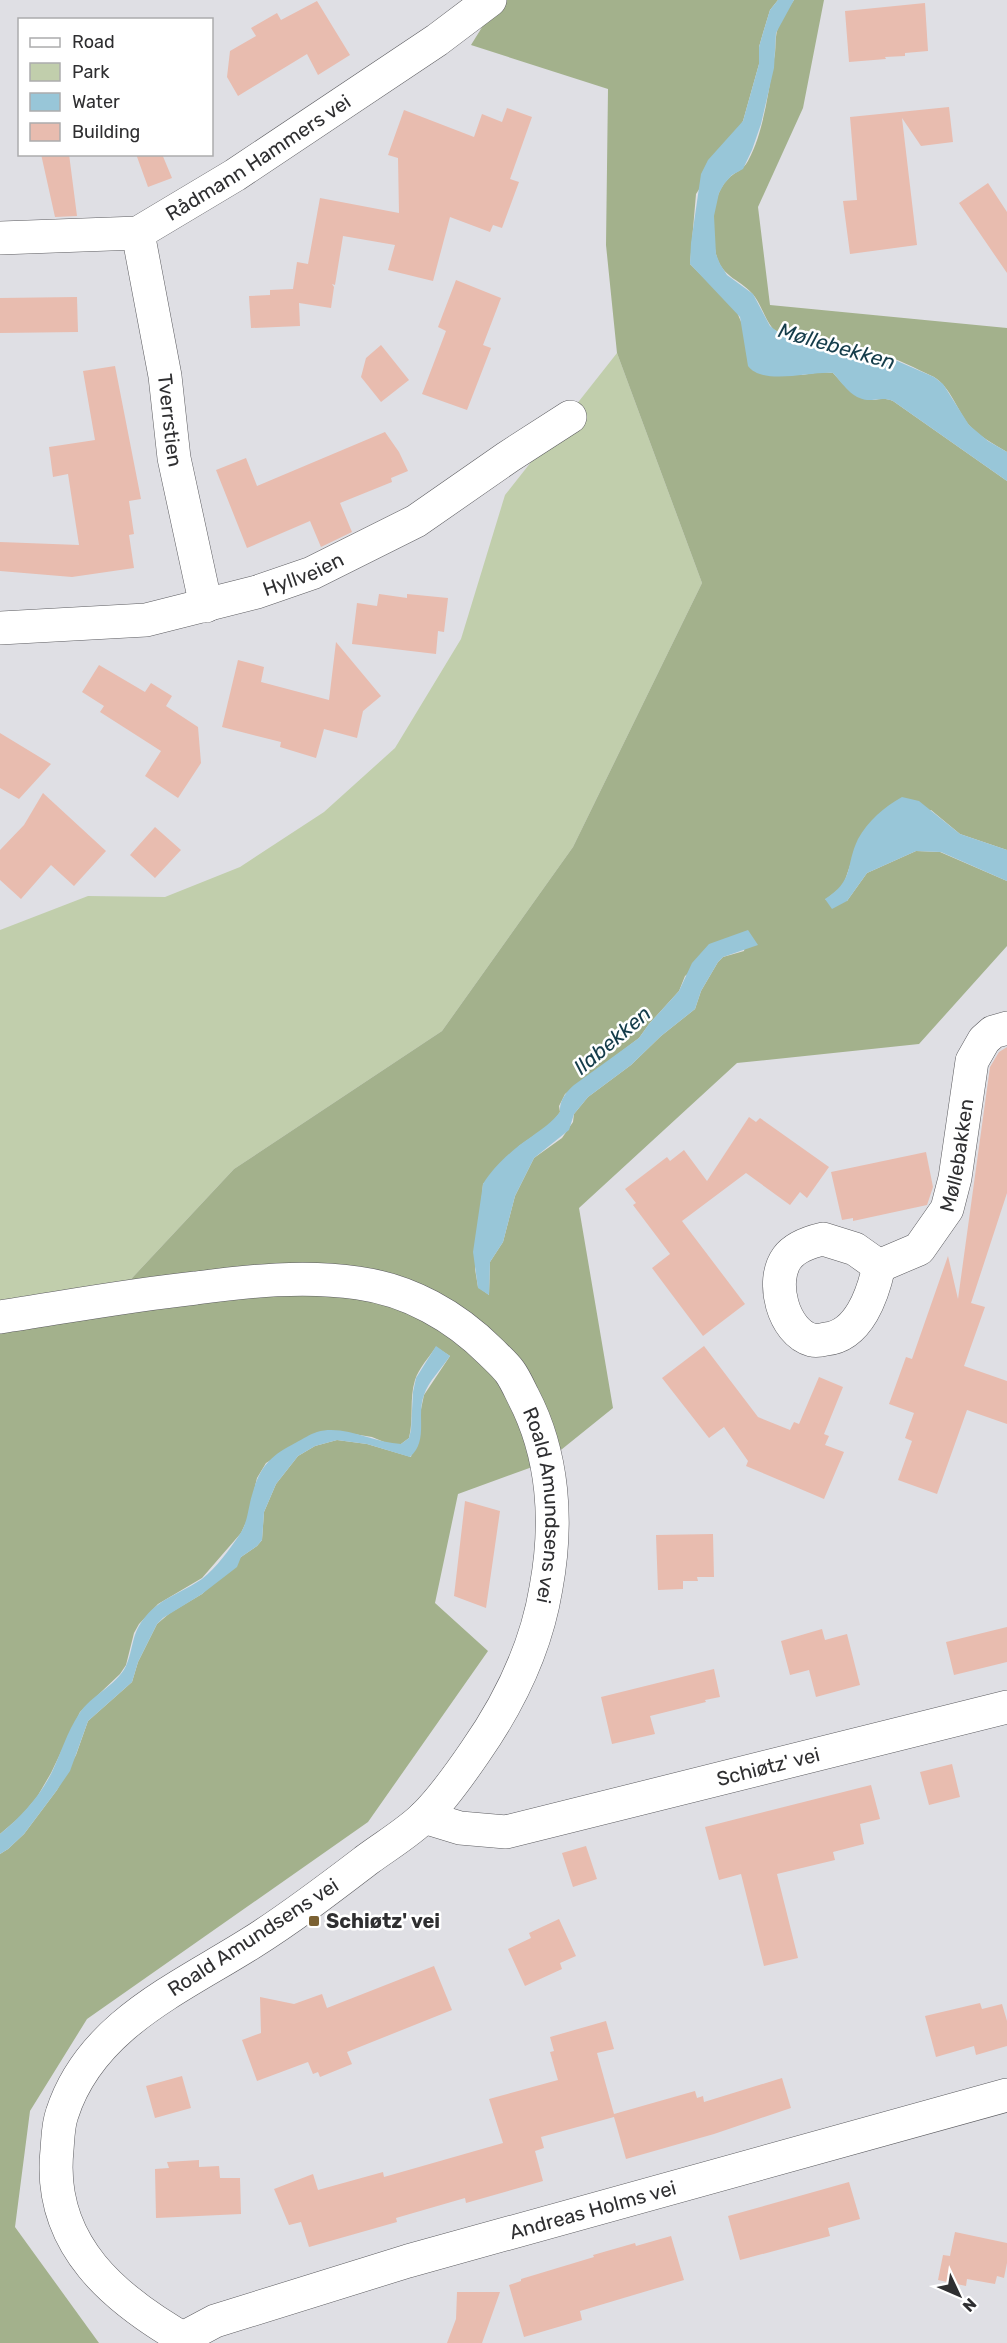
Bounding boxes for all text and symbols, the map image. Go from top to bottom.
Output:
legend [18,18,213,156]
text: Road [72,31,115,53]
text: Park [72,61,110,83]
street label: Rådmann Hammers vei [161,89,355,226]
text: Water [72,91,120,113]
text: Building [72,121,140,143]
water label: Møllebekken [776,317,898,375]
street label: Tverrstien [153,373,188,469]
street label: Hyllveien [259,547,348,601]
water label: Ilabekken [568,1001,656,1079]
street label: Møllebakken [935,1097,978,1215]
street label: Roald Amundsens vei [518,1403,564,1605]
street label: Schiøtz' vei [714,1742,822,1791]
street label: Roald Amundsens vei [163,1873,343,2001]
place label: Schiøtz' vei [326,1909,440,1933]
marker: Schiøtz' vei [307,1914,321,1928]
street label: Andreas Holms vei [507,2175,679,2244]
north arrow [929,2265,989,2325]
text: N [959,2294,980,2316]

